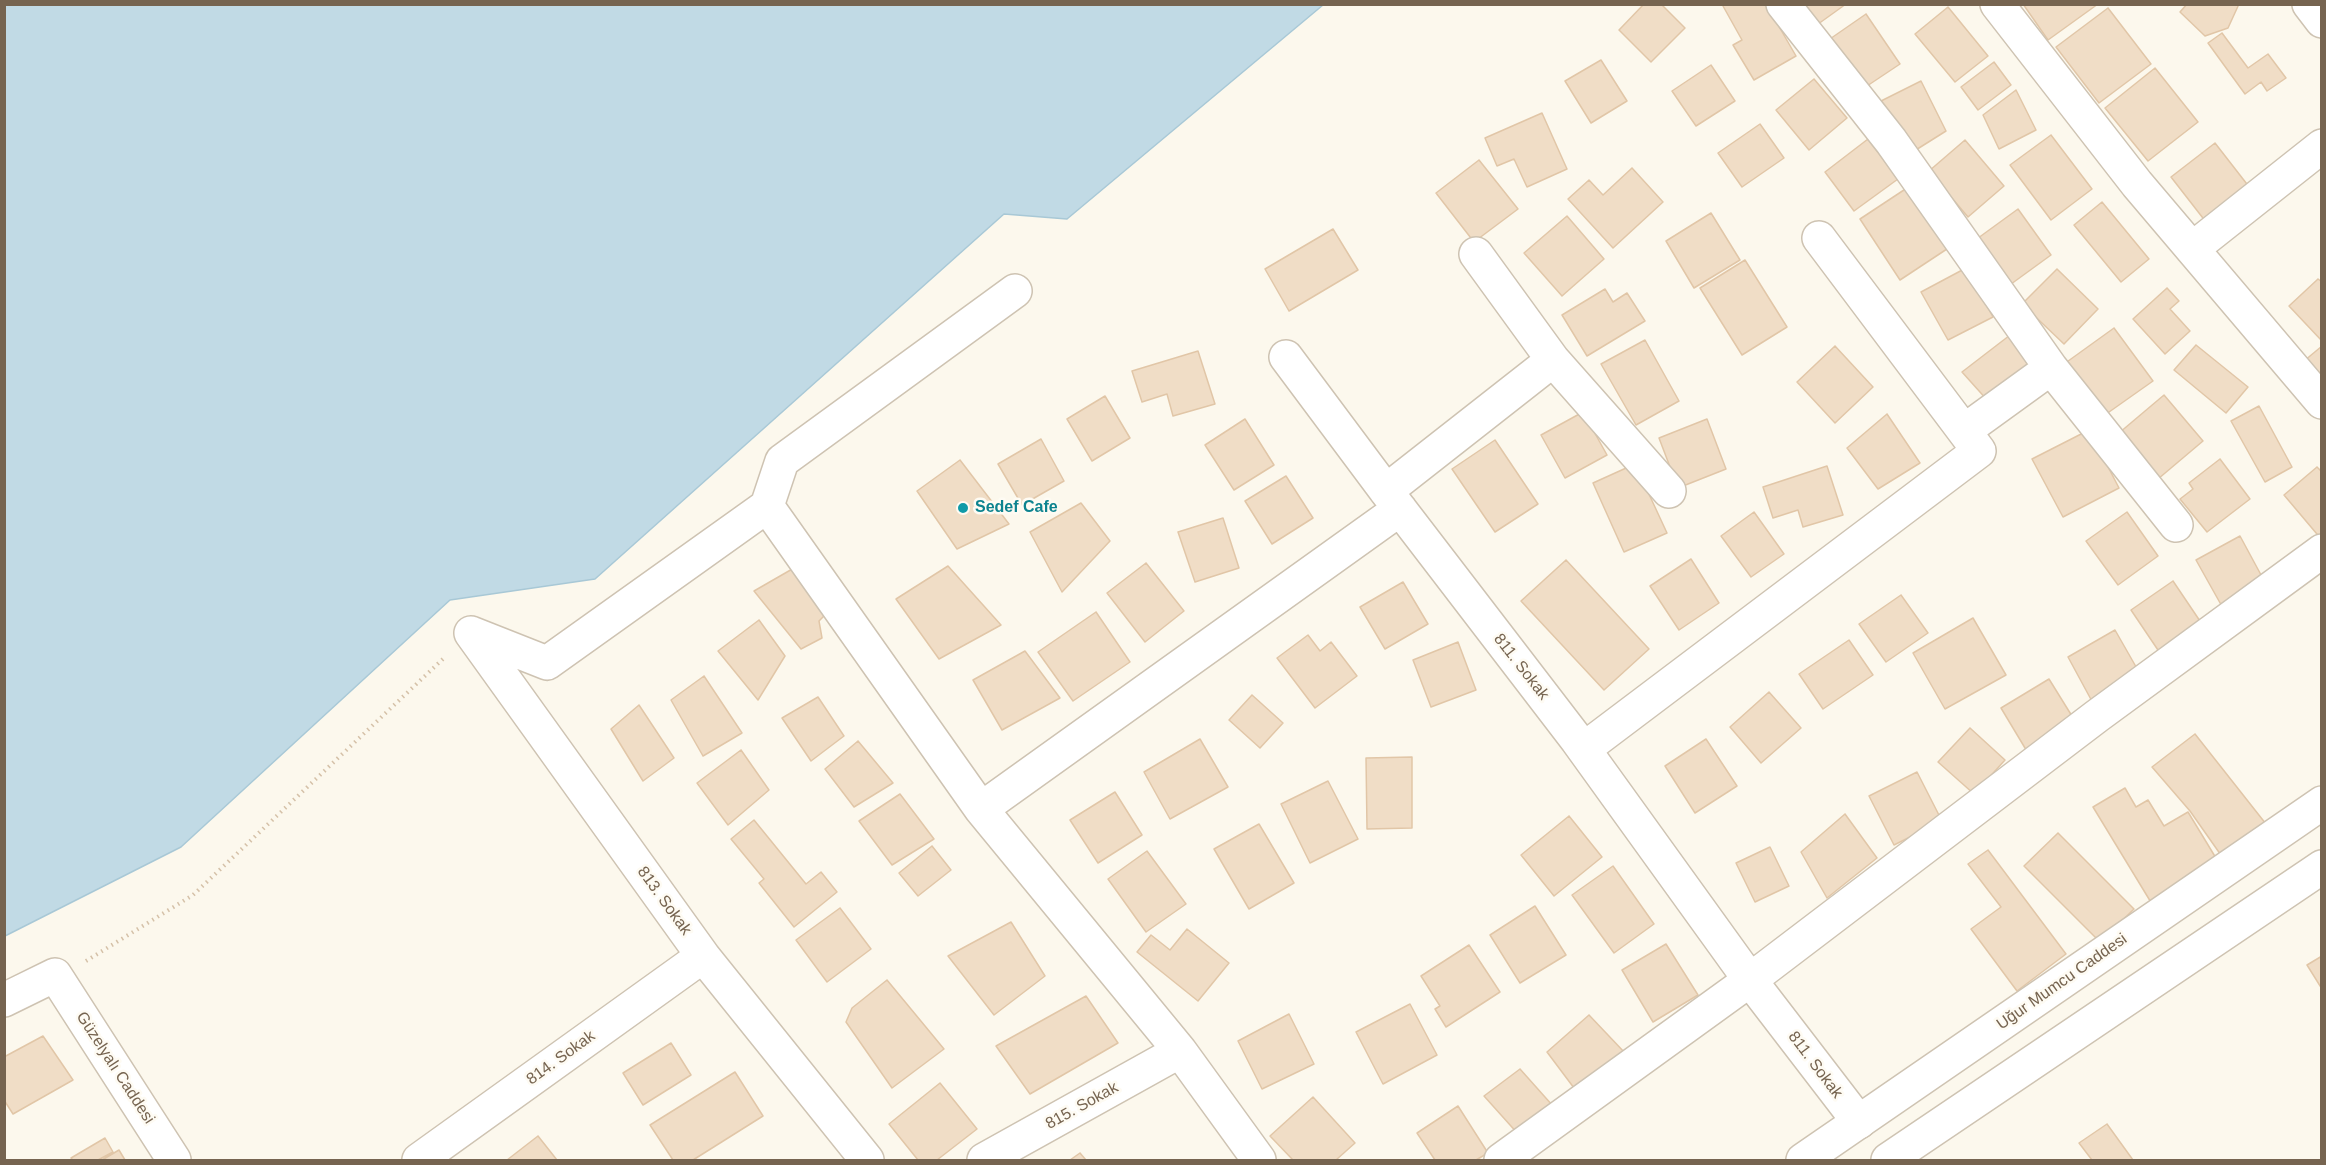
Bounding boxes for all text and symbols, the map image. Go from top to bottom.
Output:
place label: Sedef Cafe [975,498,1058,518]
marker: Sedef Cafe [956,501,970,515]
street label: 811. Sokak [1489,630,1553,704]
street label: 813. Sokak [633,863,695,939]
street label: Uğur Mumcu Caddesi [1993,930,2131,1034]
street label: Güzelyalı Caddesi [72,1008,158,1128]
street label: 814. Sokak [523,1027,599,1089]
street label: 811. Sokak [1784,1028,1846,1102]
street label: 815. Sokak [1042,1078,1122,1134]

